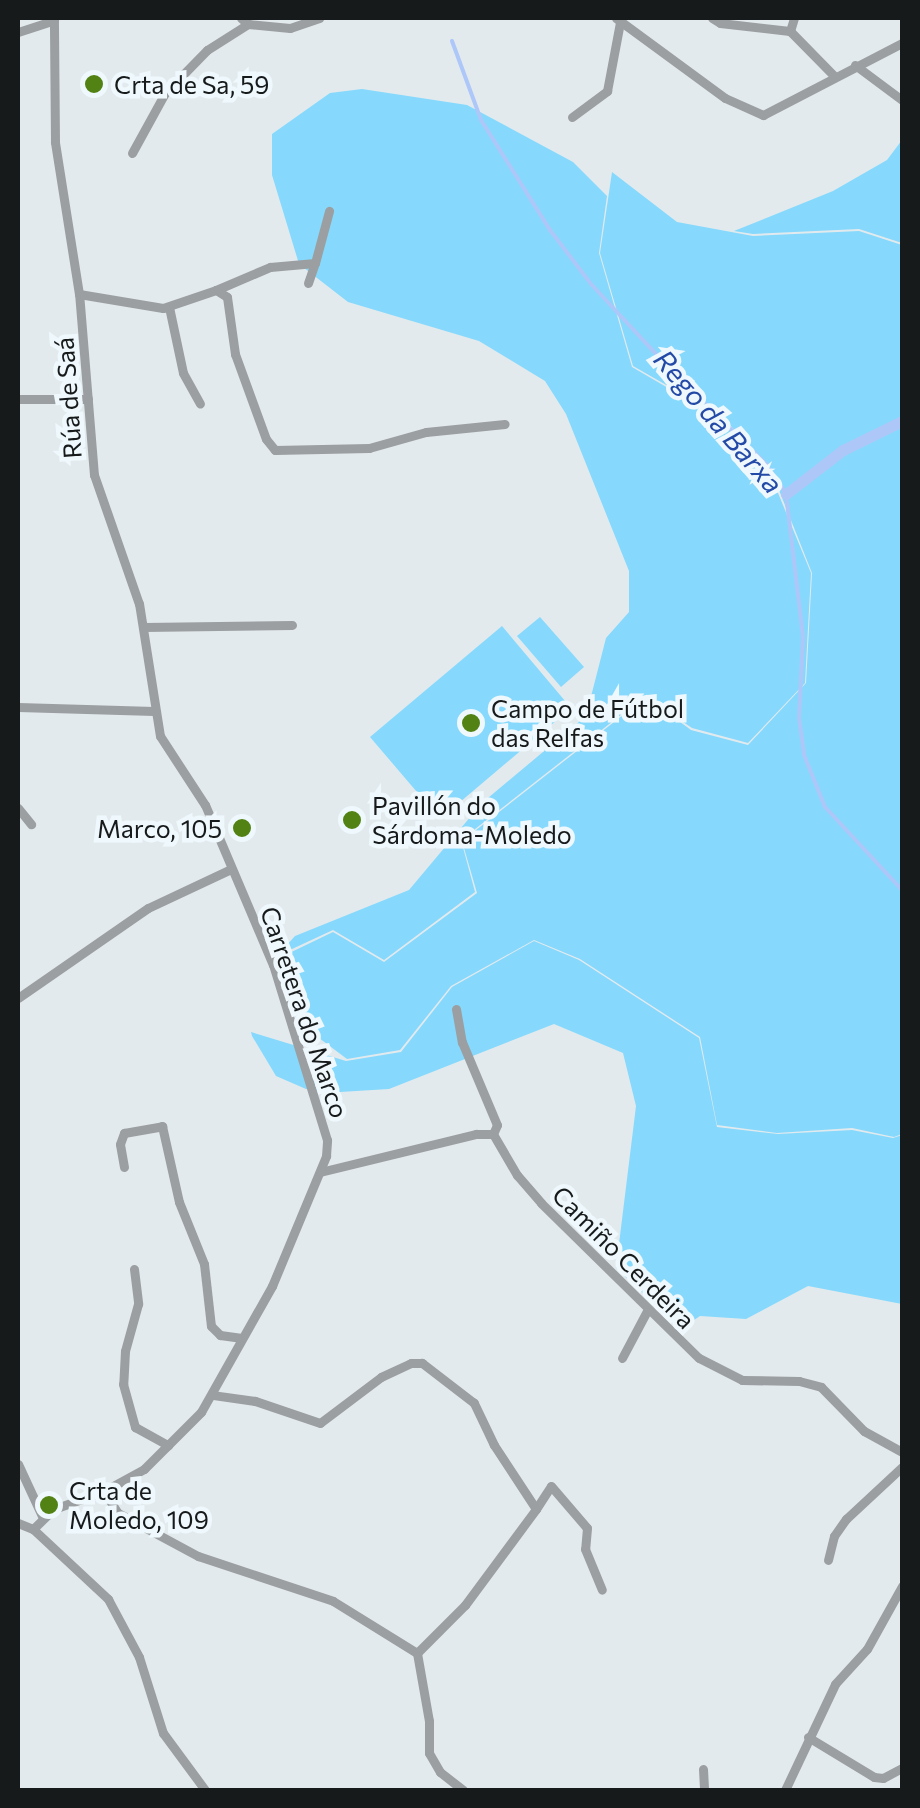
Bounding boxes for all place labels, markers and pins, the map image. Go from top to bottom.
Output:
place label: Crta de Sa, 59 [114,69,269,99]
marker: Crta de Sa, 59 [83,73,105,95]
place label: Campo de Fútbol das Relfas [491,694,684,753]
marker: Campo de Fútbol das Relfas [460,712,482,734]
place label: Pavillón do Sárdoma-Moledo [372,791,572,850]
marker: Pavillón do Sárdoma-Moledo [341,809,363,831]
place label: Marco, 105 [97,813,222,843]
marker: Marco, 105 [231,817,253,839]
place label: Crta de Moledo, 109 [69,1476,209,1535]
marker: Crta de Moledo, 109 [38,1494,60,1516]

